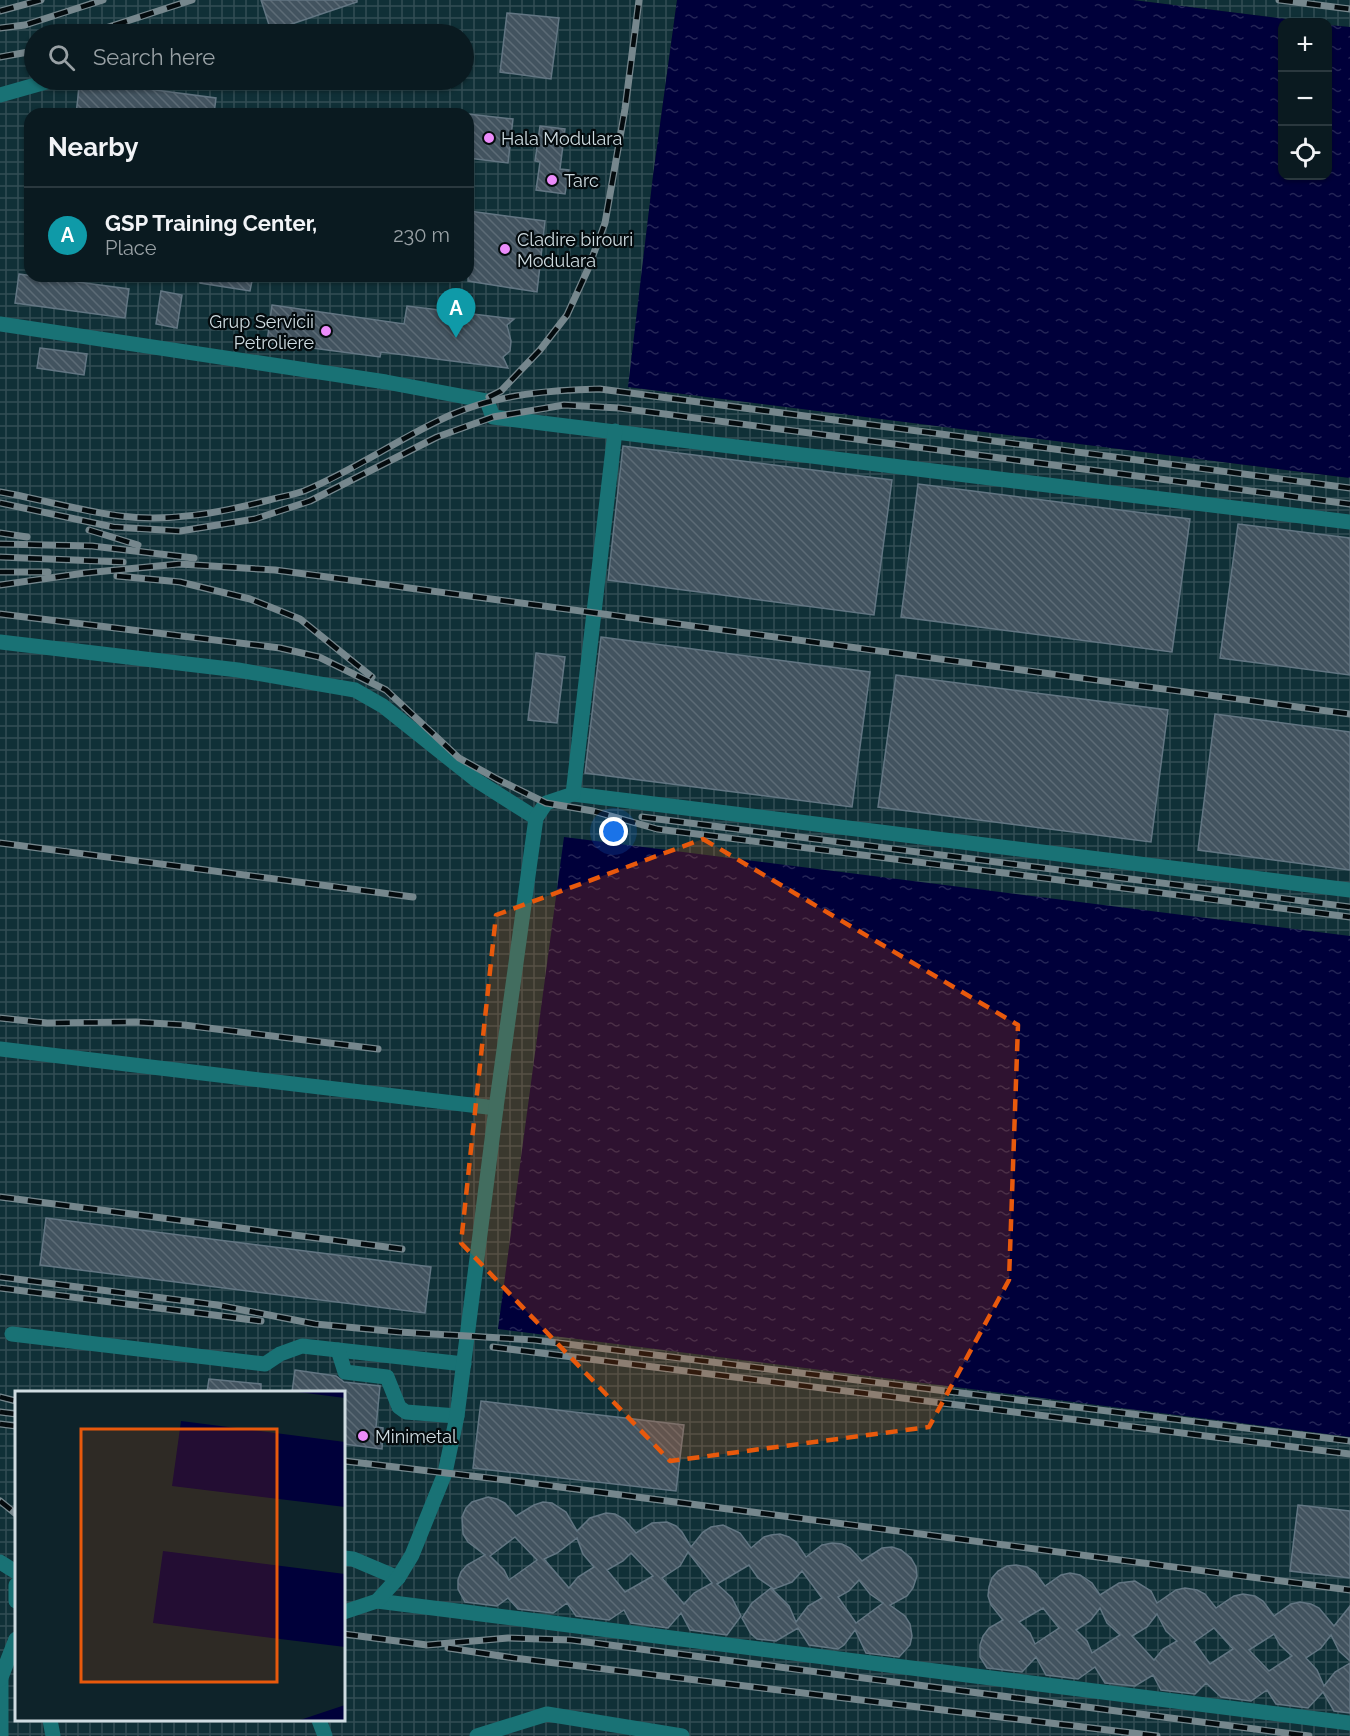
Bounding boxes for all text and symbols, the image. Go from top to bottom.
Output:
map controls [1278,18,1332,180]
button: + [1278,18,1332,72]
search box [24,24,474,90]
icon: search [45,41,78,74]
text: Search here [93,44,215,70]
button: − [1278,72,1332,126]
button: locate [1278,126,1332,180]
place label: Hala Modulara [501,128,622,149]
marker: Hala Modulara [482,131,496,145]
text: Nearby [48,132,138,162]
place label: Tarc [564,170,599,191]
marker: Tarc [545,173,559,187]
text: GSP Training Center, [105,210,317,236]
text: A [61,223,74,247]
text: 230 m [393,223,450,247]
place label: Cladire birouri Modulara [517,229,633,271]
text: Place [105,236,156,260]
marker: Cladire birouri Modulara [498,242,512,256]
pin: A [436,288,476,338]
place label: Grup Servicii Petroliere [209,311,314,353]
marker: Grup Servicii Petroliere [319,324,333,338]
your location [599,817,628,846]
inset map [15,1391,345,1721]
place label: Minimetal [375,1426,457,1447]
marker: Minimetal [356,1429,370,1443]

